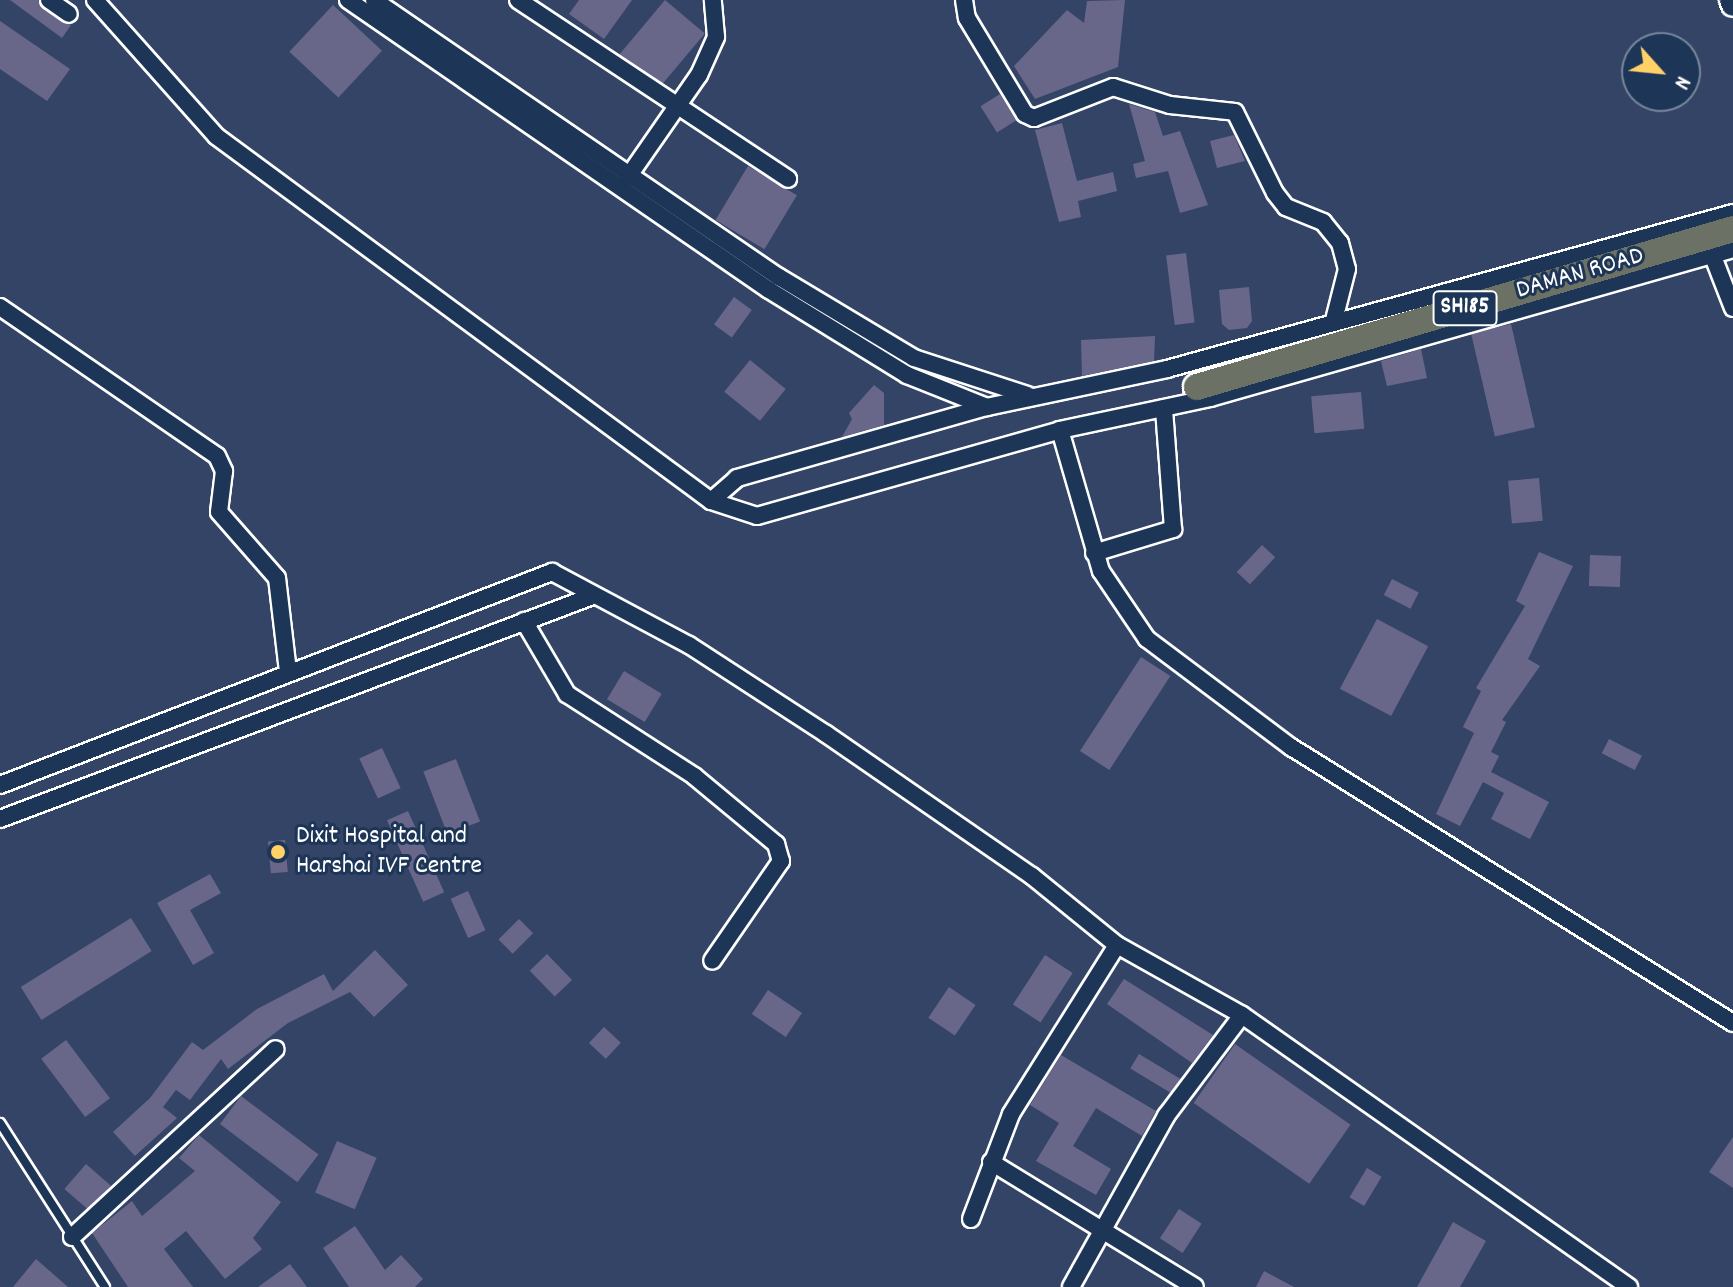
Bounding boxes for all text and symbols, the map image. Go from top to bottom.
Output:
north arrow [1621,32,1701,112]
text: N [1665,70,1697,94]
street label: DAMAN ROAD [1513,241,1647,307]
road number: SH185 [1431,288,1499,328]
place label: Dixit Hospital and Harshai IVF Centre [296,821,482,882]
marker: Dixit Hospital and Harshai IVF Centre [267,841,289,863]

